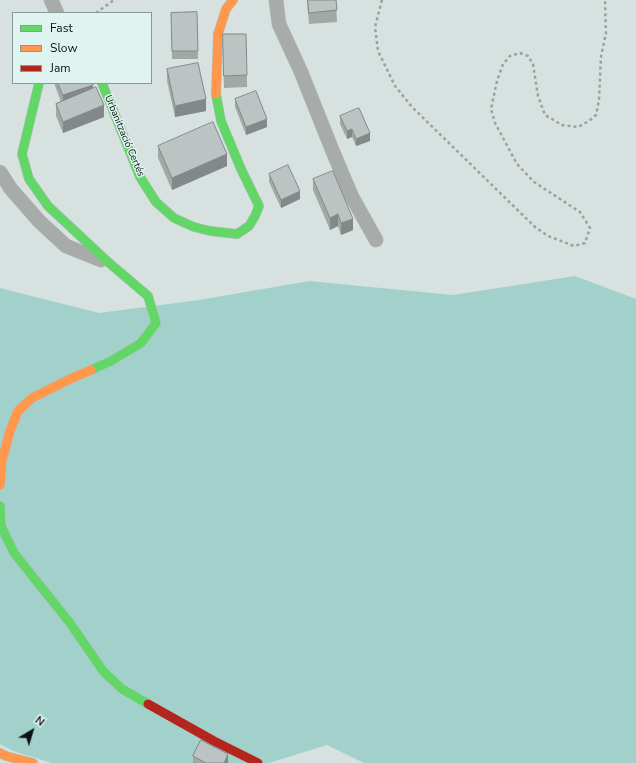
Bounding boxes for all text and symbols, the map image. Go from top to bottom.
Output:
legend [12,12,152,84]
text: Fast [50,20,73,36]
text: Slow [50,40,78,56]
text: Jam [50,60,71,76]
street label: Urbanització Certés [101,93,147,179]
north arrow [12,711,52,751]
text: N [32,713,48,730]

